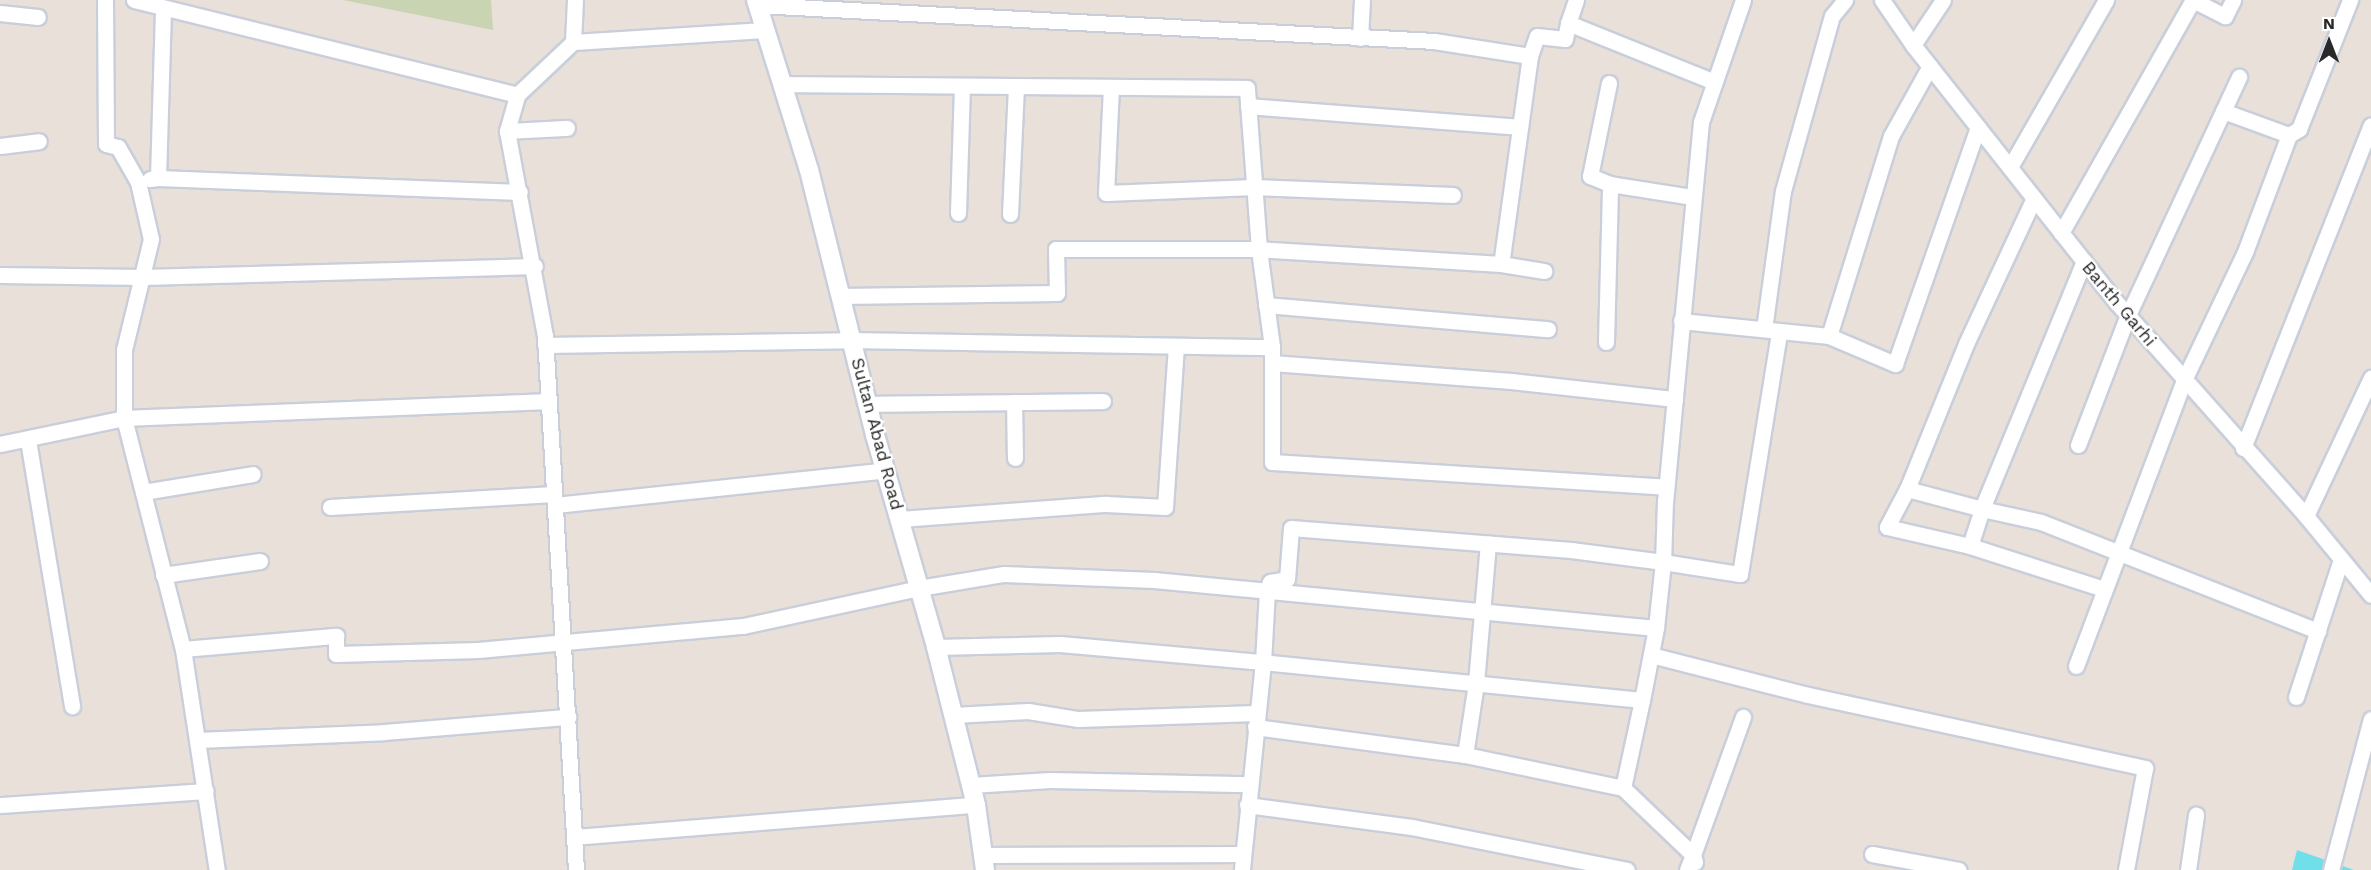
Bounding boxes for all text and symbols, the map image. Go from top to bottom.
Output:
north arrow [2299,12,2359,72]
text: N [2323,14,2335,33]
street label: Banth Garhi [2077,257,2161,351]
street label: Sultan Abad Road [846,355,908,513]

